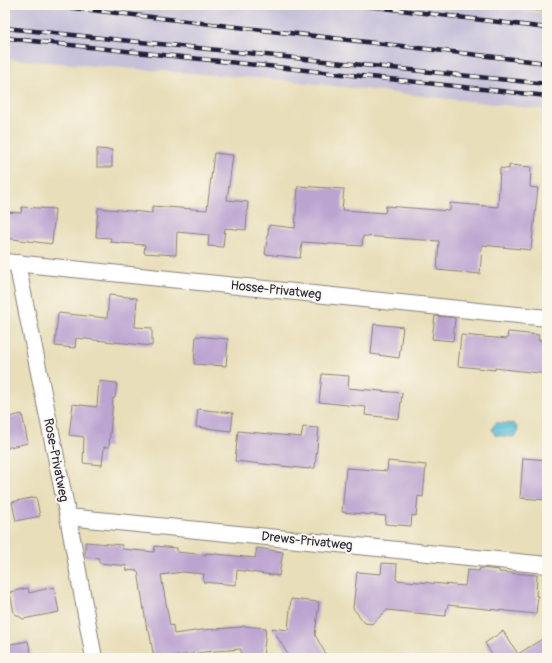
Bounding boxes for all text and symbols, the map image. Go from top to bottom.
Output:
street label: Hosse-Privatweg [230,277,323,303]
street label: Rose-Privatweg [40,417,72,504]
street label: Drews-Privatweg [261,528,354,554]

